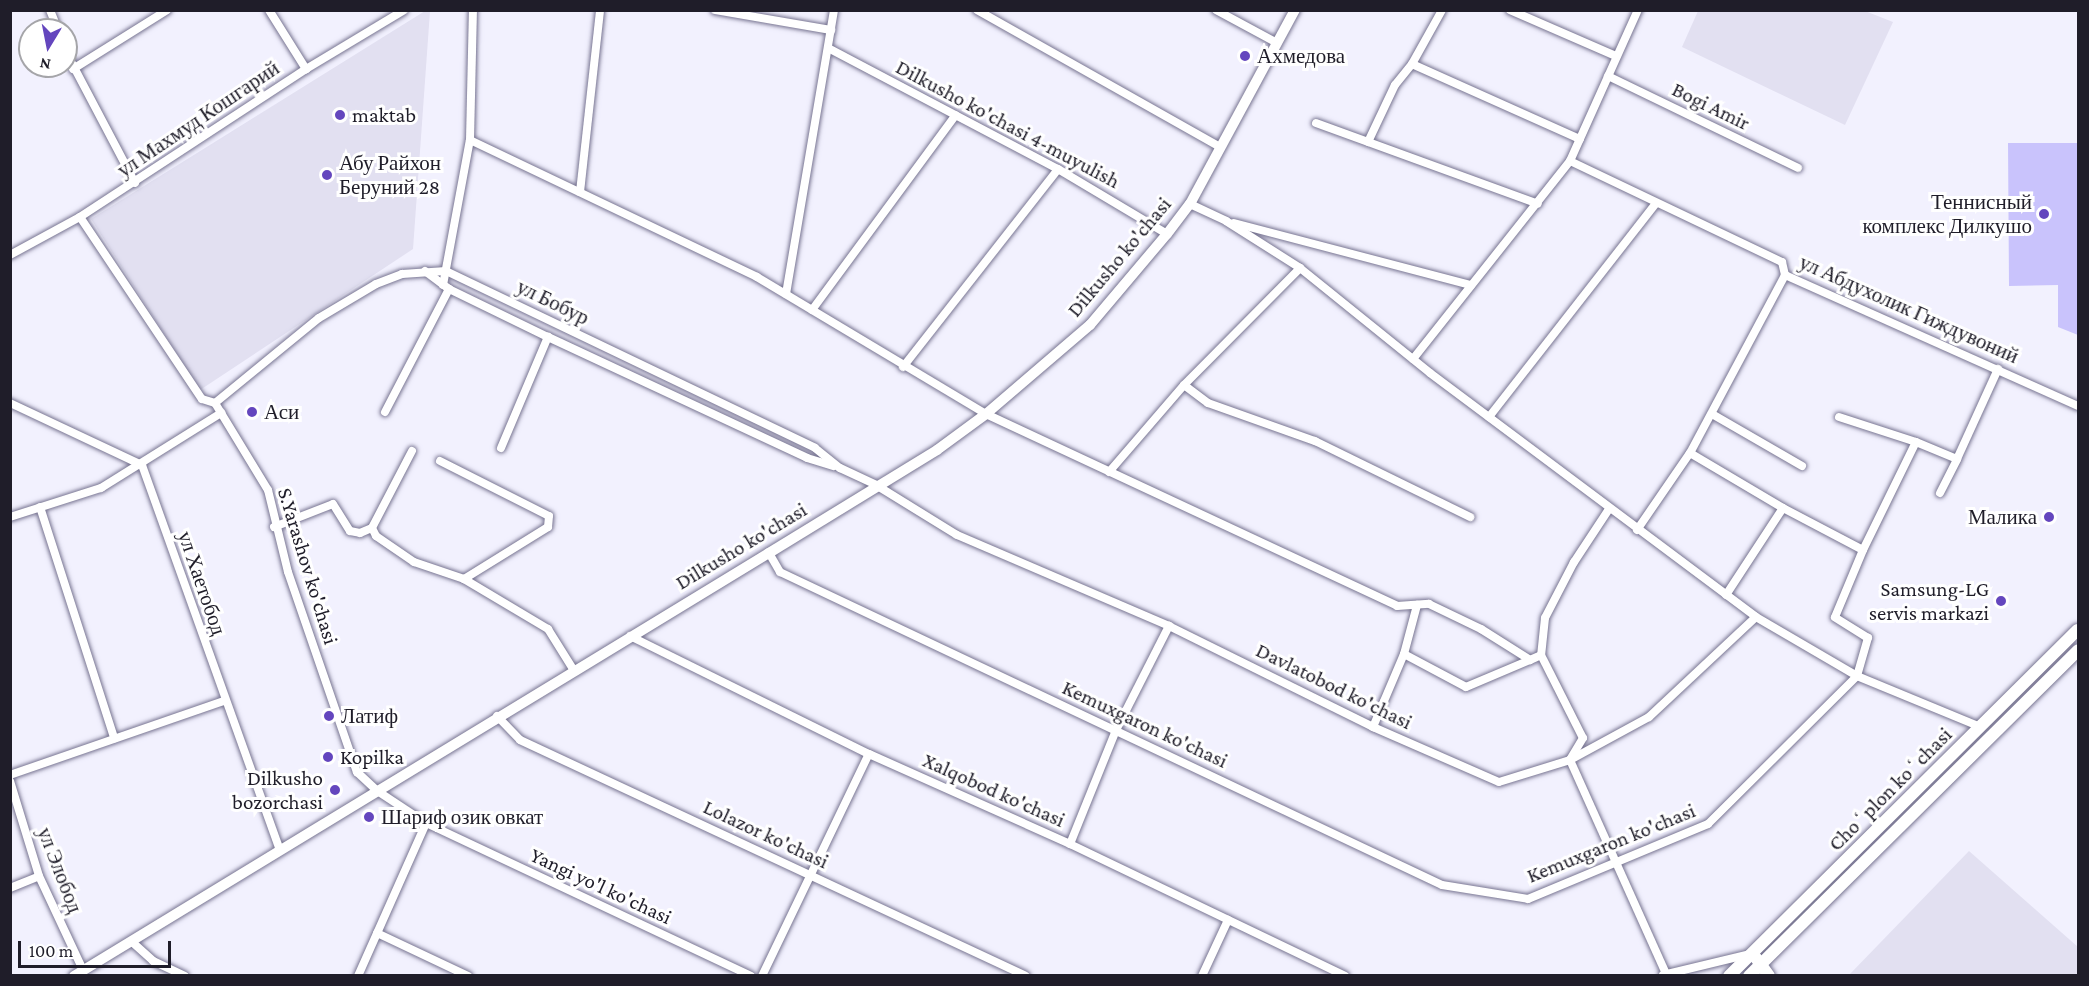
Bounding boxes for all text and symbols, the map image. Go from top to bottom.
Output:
north arrow [18,18,78,78]
place label: Ахмедова [1257,43,1345,69]
marker: Ахмедова [1238,49,1252,63]
street label: Dilkusho ko'chasi 4-muyulish [892,54,1124,194]
text: N [38,55,52,74]
street label: ул Махмуд Кошгарий [112,55,284,183]
street label: Bogi Amir [1668,76,1754,136]
place label: maktab [352,102,416,128]
marker: maktab [333,108,347,122]
place label: Абу Райхон Беруний 28 [339,150,441,200]
marker: Абу Райхон Беруний 28 [320,168,334,182]
place label: Теннисный комплекс Дилкушо [1862,189,2032,239]
street label: Dilkusho ko'chasi [1062,192,1176,322]
marker: Теннисный комплекс Дилкушо [2037,207,2051,221]
street label: ул Абдухолик Гиждувоний [1795,249,2023,369]
street label: ул Бобур [513,274,593,330]
place label: Аси [264,399,299,425]
marker: Аси [245,405,259,419]
street label: S.Yarashov ko'chasi [272,485,344,647]
street label: Dilkusho ko'chasi [671,497,811,595]
place label: Малика [1968,504,2037,530]
marker: Малика [2042,510,2056,524]
street label: ул Хаетобод [172,528,232,638]
place label: Samsung-LG servis markazi [1869,576,1989,626]
marker: Samsung-LG servis markazi [1994,594,2008,608]
street label: Davlatobod ko'chasi [1252,637,1416,735]
street label: Kemuxgaron ko'chasi [1058,675,1232,773]
place label: Латиф [341,703,398,729]
marker: Латиф [322,709,336,723]
street label: Choʻplon koʻchasi [1823,722,1957,856]
place label: Kopilka [340,744,404,770]
street label: Xalqobod ko'chasi [919,747,1069,833]
marker: Kopilka [321,750,335,764]
place label: Dilkusho bozorchasi [232,765,323,815]
marker: Dilkusho bozorchasi [328,783,342,797]
street label: Lolazor ko'chasi [699,794,833,874]
street label: Kemuxgaron ko'chasi [1523,798,1699,888]
place label: Шариф озик овкат [381,804,543,830]
marker: Шариф озик овкат [362,810,376,824]
street label: ул Элобод [32,824,88,916]
street label: Yangi yo'l ko'chasi [526,842,676,930]
scale bar [21,929,174,967]
text: 100 m [29,941,73,961]

